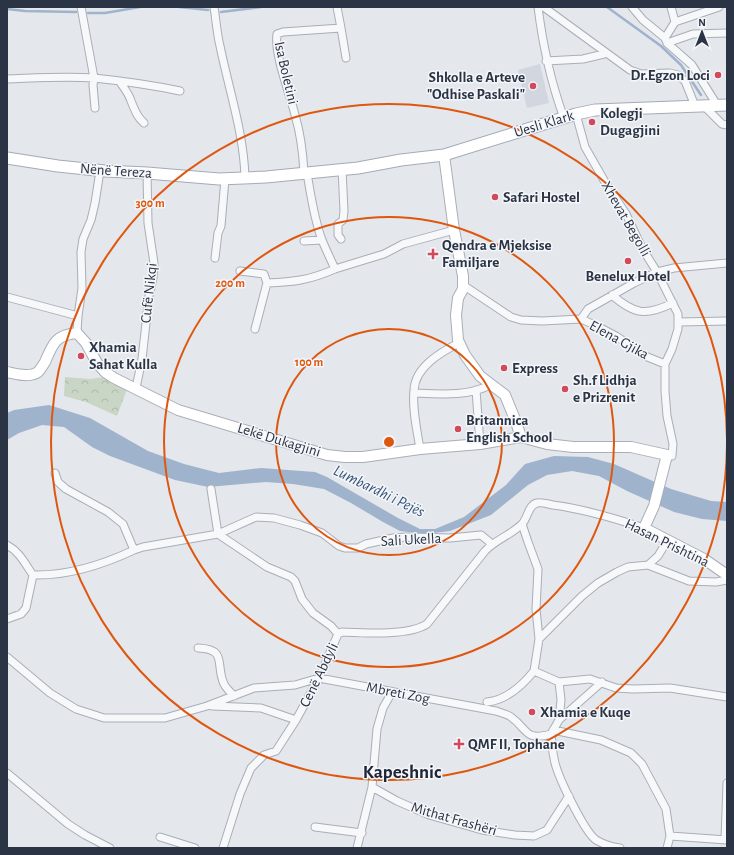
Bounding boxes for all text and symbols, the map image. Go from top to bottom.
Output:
north arrow [682,12,722,52]
text: N [698,17,706,28]
street label: Isa Boletini [271,40,301,106]
place label: Dr.Egzon Loci [631,68,710,83]
place label: Shkolla e Arteve "Odhise Paskali" [427,70,525,102]
marker: Dr.Egzon Loci [713,70,723,80]
marker: Shkolla e Arteve "Odhise Paskali" [528,81,538,91]
place label: Kolegji Dugagjini [600,106,660,138]
street label: Uesli Klark [512,108,576,140]
marker: Kolegji Dugagjini [587,117,597,127]
street label: Nënë Tereza [80,161,153,181]
street label: Xhevat Begolli [598,179,654,259]
place label: Safari Hostel [503,190,580,205]
marker: Safari Hostel [490,192,500,202]
text: 300 m [135,197,165,209]
place label: Qendra e Mjeksise Familjare [442,238,552,270]
marker: Qendra e Mjeksise Familjare [427,248,439,260]
marker: Benelux Hotel [623,256,633,266]
street label: Cufë Nikqi [138,262,160,324]
place label: Benelux Hotel [585,269,671,284]
text: 200 m [215,277,245,289]
street label: Elena Gjika [587,318,651,362]
place label: Xhamia Sahat Kulla [89,340,157,372]
marker: Xhamia Sahat Kulla [76,351,86,361]
text: 100 m [295,356,323,368]
place label: Express [512,361,558,376]
marker: Express [499,363,509,373]
place label: Sh.f Lidhja e Prizrenit [573,373,637,405]
marker: Sh.f Lidhja e Prizrenit [560,384,570,394]
place label: Britannica English School [466,413,553,445]
street label: Lekë Dukagjini [236,420,322,460]
marker: Britannica English School [453,424,463,434]
centre of rings [382,435,396,449]
water label: Lumbardhi i Pejës [331,462,427,521]
street label: Hasan Prishtina [622,516,712,570]
street label: Sali Ukella [380,531,442,549]
street label: Cenë Abdyli [297,641,341,709]
street label: Mbreti Zog [365,680,432,707]
place label: Xhamia e Kuqe [540,705,631,720]
marker: Xhamia e Kuqe [527,707,537,717]
place label: QMF II, Tophane [468,737,565,752]
marker: QMF II, Tophane [453,738,465,750]
district label: Kapeshnic [363,763,442,782]
street label: Mithat Frashëri [409,800,499,838]

